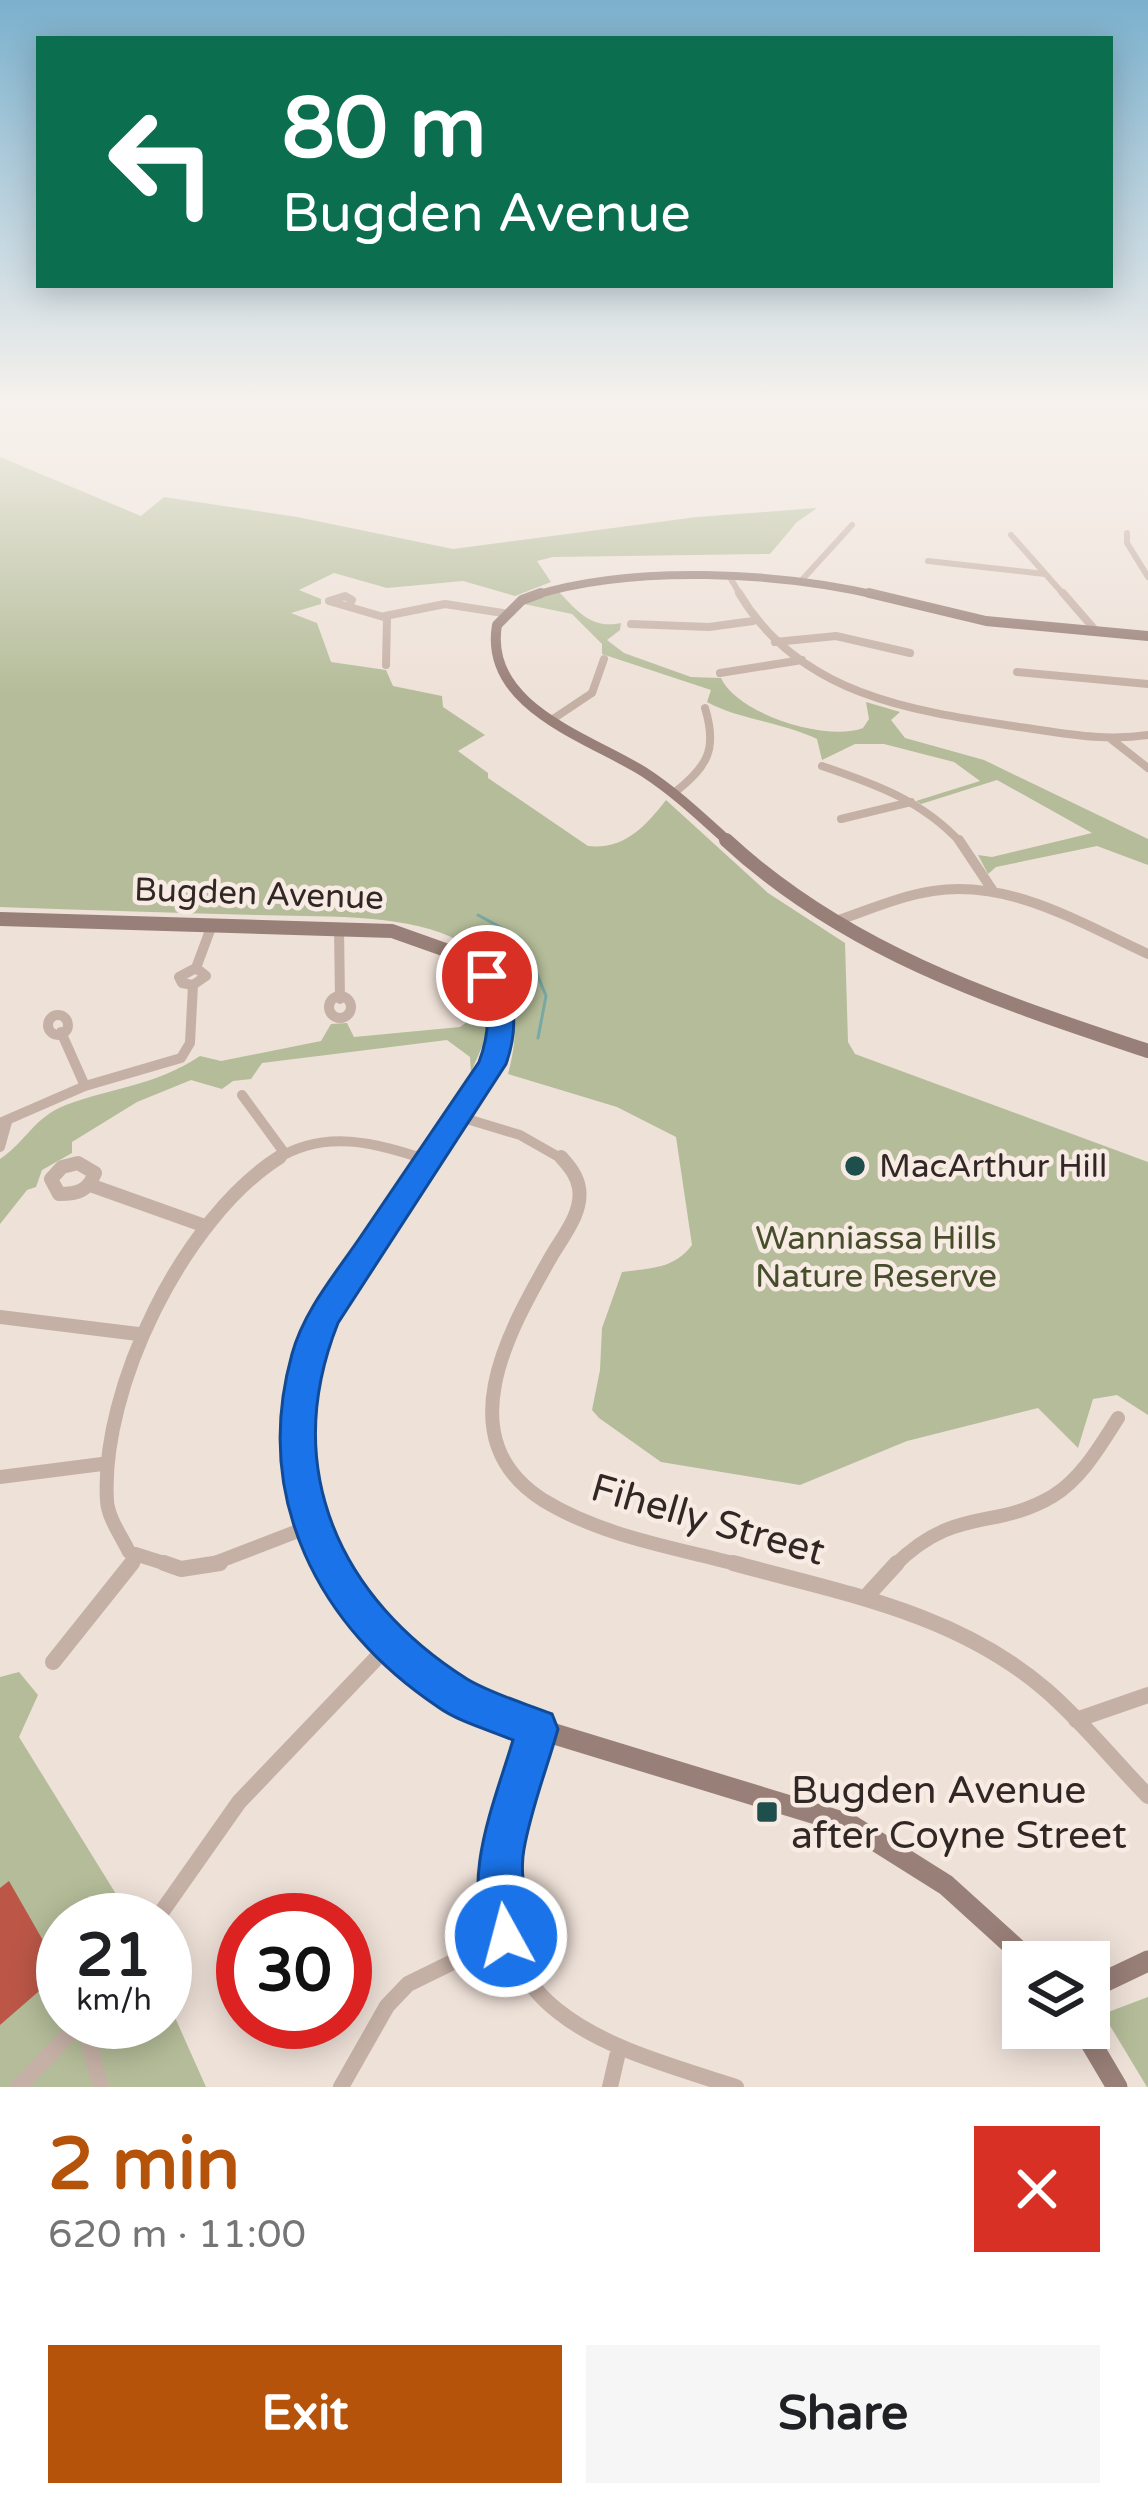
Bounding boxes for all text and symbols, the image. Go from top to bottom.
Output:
text: 80 m [282,79,486,180]
icon: left [84,84,240,240]
text: Bugden Avenue [282,181,691,246]
street label: Bugden Avenue [133,870,385,918]
pin [436,925,538,1027]
icon: arrive [454,943,520,1009]
place label: MacArthur Hill [879,1147,1107,1186]
marker: MacArthur Hill [842,1153,868,1179]
park label: Wanniassa Hills Nature Reserve [755,1219,997,1296]
street label: Fihelly Street [586,1464,830,1576]
place label: Bugden Avenue after Coyne Street [791,1767,1127,1859]
marker: Bugden Avenue after Coyne Street [754,1799,780,1825]
position arrow [443,1873,569,1999]
speed limit sign: 30 [216,1893,372,2049]
text: 21 [76,1920,152,1992]
map controls [1002,1941,1110,2049]
button: layers [1002,1941,1110,2049]
text: km/h [76,1982,152,2019]
text: 2 min [48,2122,240,2209]
button: close [974,2126,1100,2252]
text: 620 m · 11:00 [48,2211,306,2258]
button: Exit [48,2345,562,2483]
button: Share [586,2345,1100,2483]

